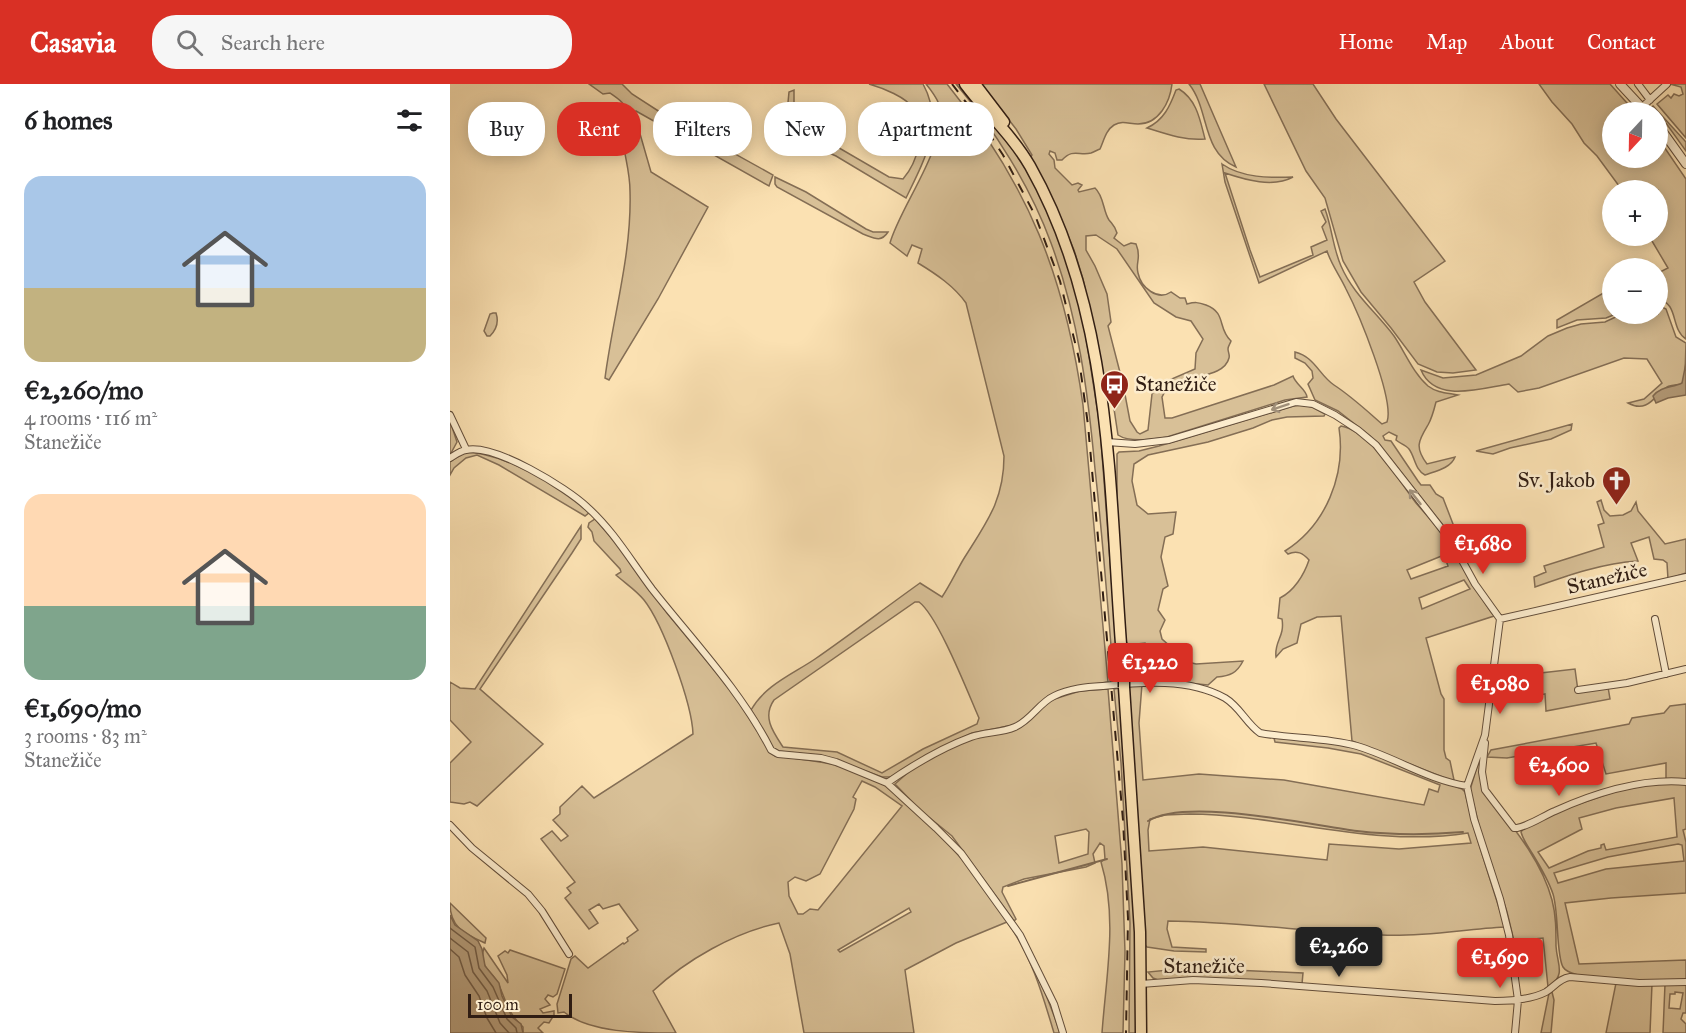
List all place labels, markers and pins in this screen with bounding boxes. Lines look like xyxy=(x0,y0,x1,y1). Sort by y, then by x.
bus stop icon: Stanežiče xyxy=(1098,368,1130,410)
place label: Stanežiče xyxy=(1135,371,1217,397)
church icon: Sv. Jakob xyxy=(1600,464,1632,506)
place label: Sv. Jakob xyxy=(1517,467,1595,493)
pin: €1,680 xyxy=(1434,524,1532,575)
pin: €1,220 xyxy=(1101,643,1199,694)
pin: €1,080 xyxy=(1451,664,1549,715)
pin: €2,600 xyxy=(1510,746,1608,797)
pin: €2,260 xyxy=(1290,927,1388,978)
pin: €1,690 xyxy=(1451,938,1549,989)

